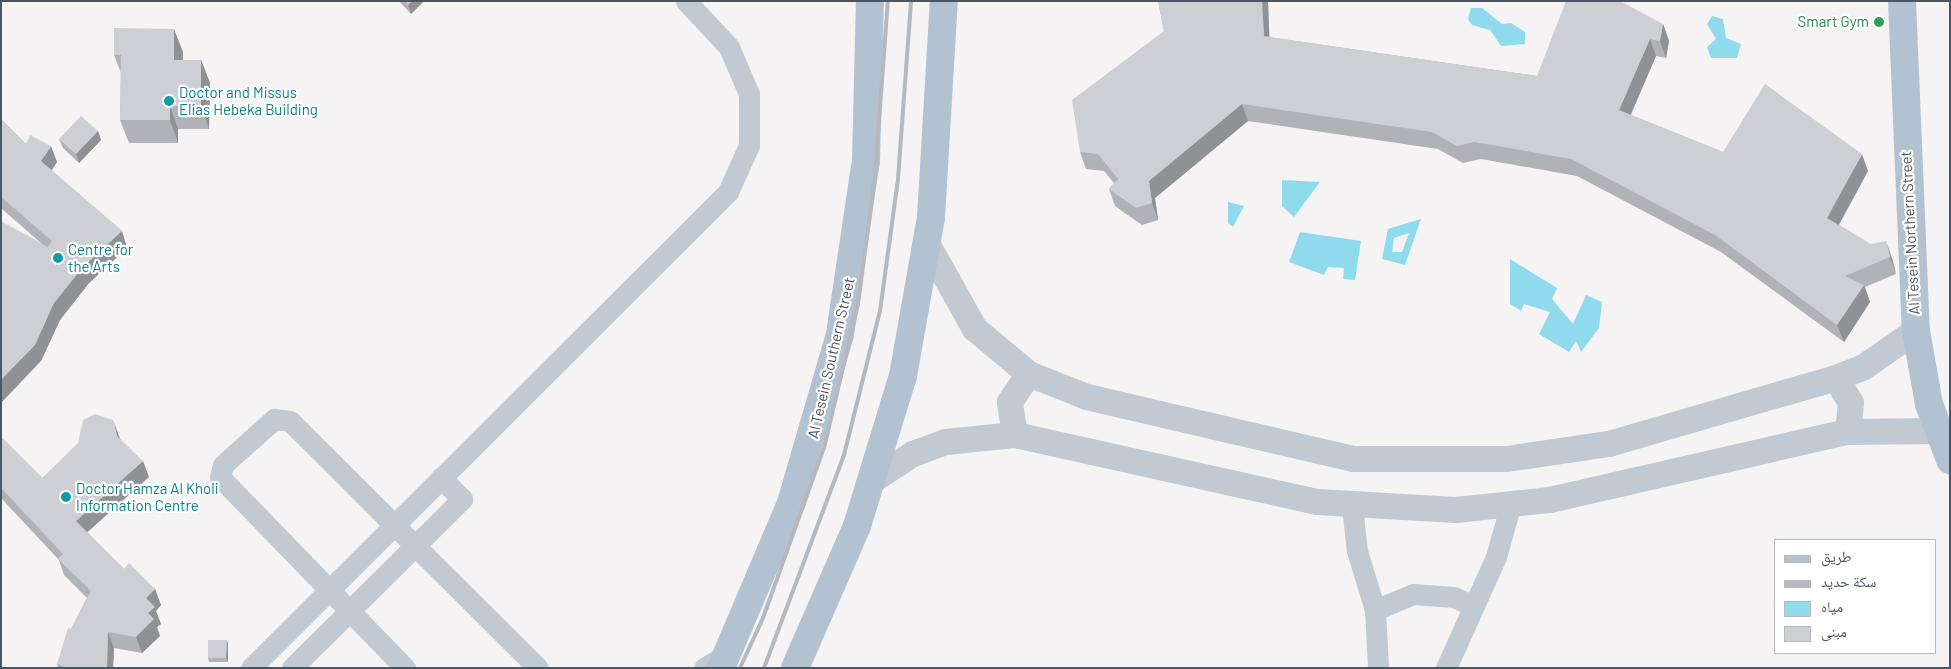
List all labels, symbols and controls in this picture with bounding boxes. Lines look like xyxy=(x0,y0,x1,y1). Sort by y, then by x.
place label: Smart Gym xyxy=(1798,13,1869,31)
marker: Smart Gym xyxy=(1873,16,1885,28)
place label: Doctor and Missus Elias Hebeka Building xyxy=(179,83,318,118)
marker: Doctor and Missus Elias Hebeka Building xyxy=(163,95,175,107)
street label: Al Tesein Northern Street xyxy=(1897,151,1923,315)
place label: Centre for the Arts xyxy=(68,240,133,275)
marker: Centre for the Arts xyxy=(52,252,64,264)
street label: Al Tesein Southern Street xyxy=(804,276,858,440)
place label: Doctor Hamza Al Kholi Information Centre xyxy=(76,479,218,514)
marker: Doctor Hamza Al Kholi Information Centre xyxy=(60,491,72,503)
legend xyxy=(1774,539,1936,654)
text: طريق xyxy=(1821,547,1852,565)
text: سكة حديد xyxy=(1821,572,1876,590)
text: مياه xyxy=(1821,597,1843,615)
text: مبنى xyxy=(1821,622,1847,640)

